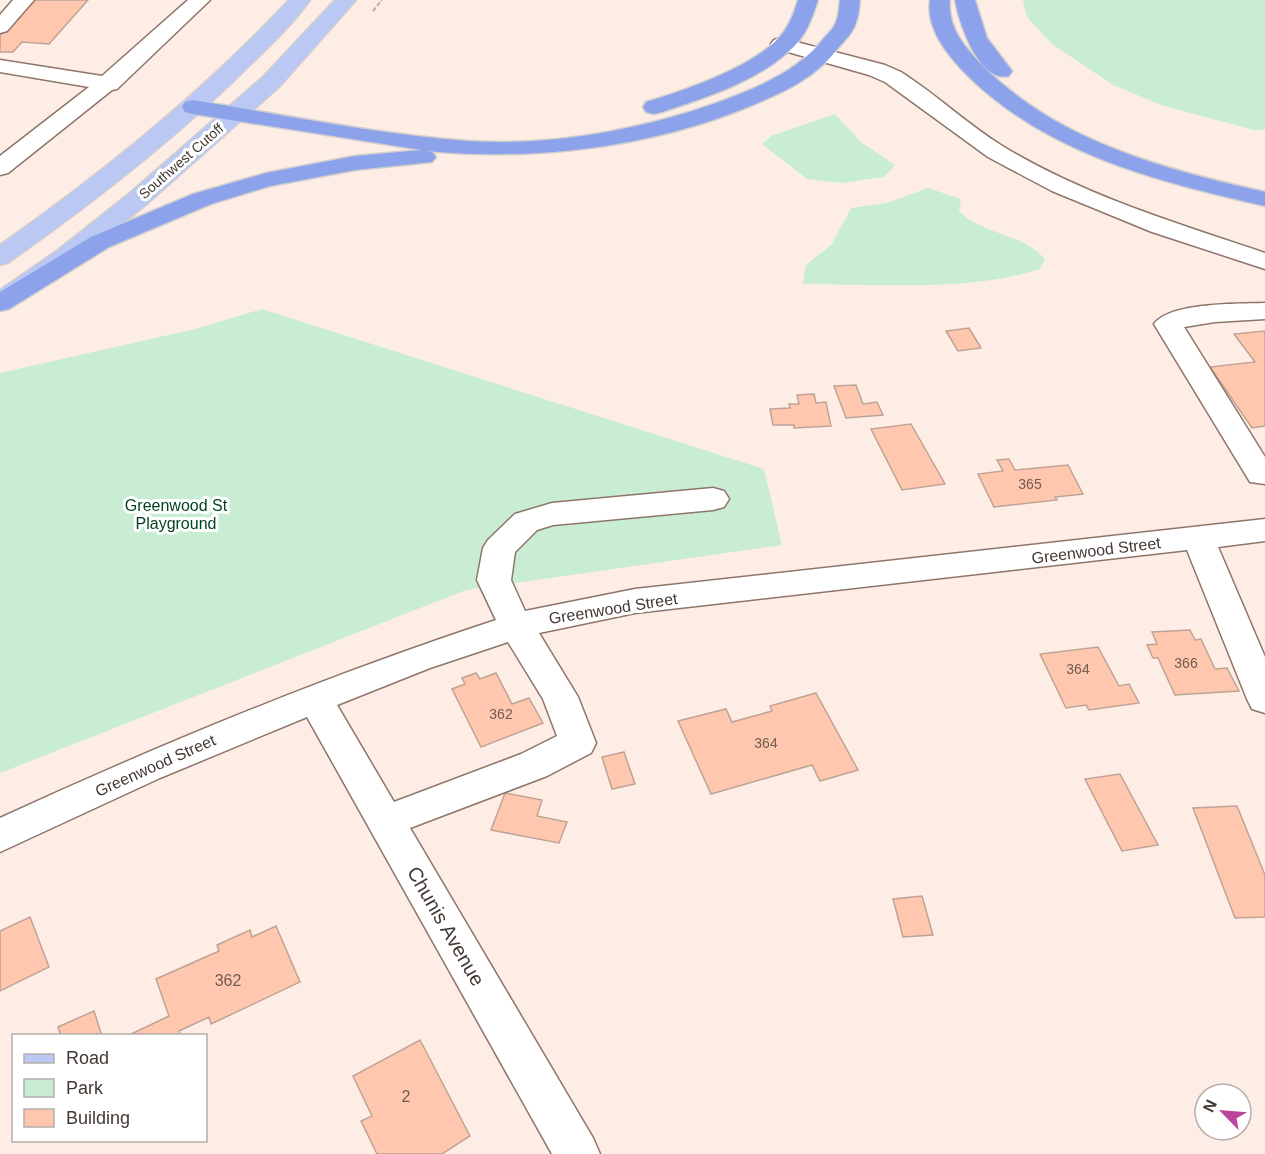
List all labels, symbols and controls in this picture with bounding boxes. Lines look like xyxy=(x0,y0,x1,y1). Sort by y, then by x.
street label: Southwest Cutoff xyxy=(136,120,226,202)
house number: 365 xyxy=(1018,476,1042,492)
park label: Greenwood St Playground xyxy=(125,497,228,532)
street label: Greenwood Street xyxy=(1031,534,1162,567)
street label: Greenwood Street xyxy=(548,590,679,627)
house number: 366 xyxy=(1174,655,1198,671)
house number: 364 xyxy=(1066,661,1090,677)
house number: 362 xyxy=(489,706,513,722)
street label: Greenwood Street xyxy=(92,731,218,800)
house number: 364 xyxy=(754,735,778,751)
street label: Chunis Avenue xyxy=(403,862,489,990)
house number: 362 xyxy=(215,972,241,989)
legend xyxy=(12,1034,207,1142)
text: Road xyxy=(66,1048,109,1068)
text: Park xyxy=(66,1078,104,1098)
north arrow xyxy=(1193,1082,1253,1142)
house number: 2 xyxy=(402,1088,411,1105)
text: N xyxy=(1200,1097,1220,1115)
text: Building xyxy=(66,1108,130,1128)

